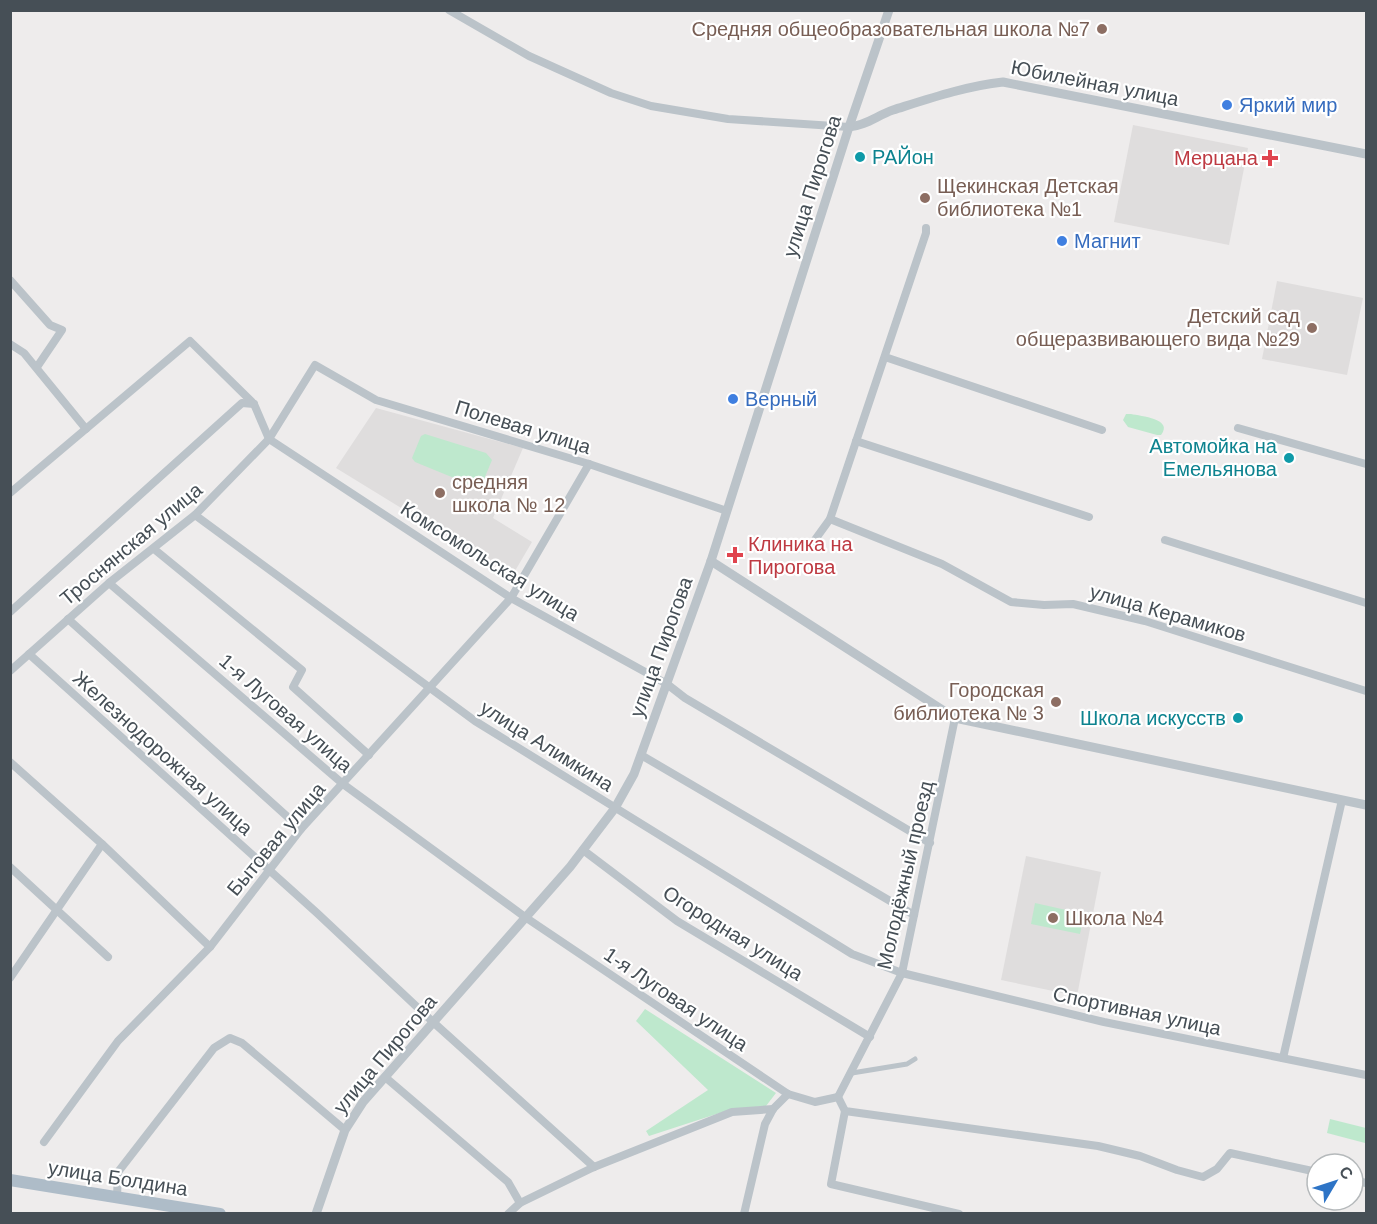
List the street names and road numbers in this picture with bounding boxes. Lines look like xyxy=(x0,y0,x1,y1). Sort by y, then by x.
street label: Юбилейная улица xyxy=(1009,56,1182,110)
street label: улица Пирогова xyxy=(779,111,846,260)
street label: Полевая улица xyxy=(452,396,594,458)
street label: Троснянская улица xyxy=(56,478,207,610)
street label: Комсомольская улица xyxy=(397,497,584,625)
street label: улица Пирогова xyxy=(625,573,697,720)
street label: улица Керамиков xyxy=(1087,580,1249,646)
street label: 1-я Луговая улица xyxy=(215,649,357,777)
street label: Железнодорожная улица xyxy=(69,667,258,840)
street label: улица Алимкина xyxy=(476,696,618,796)
street label: Бытовая улица xyxy=(222,777,330,900)
street label: Молодёжный проезд xyxy=(873,778,937,971)
street label: Огородная улица xyxy=(659,881,808,985)
street label: 1-я Луговая улица xyxy=(600,943,753,1056)
street label: Спортивная улица xyxy=(1051,982,1224,1040)
street label: улица Пирогова xyxy=(329,990,441,1118)
street label: улица Болдина xyxy=(47,1156,190,1200)

